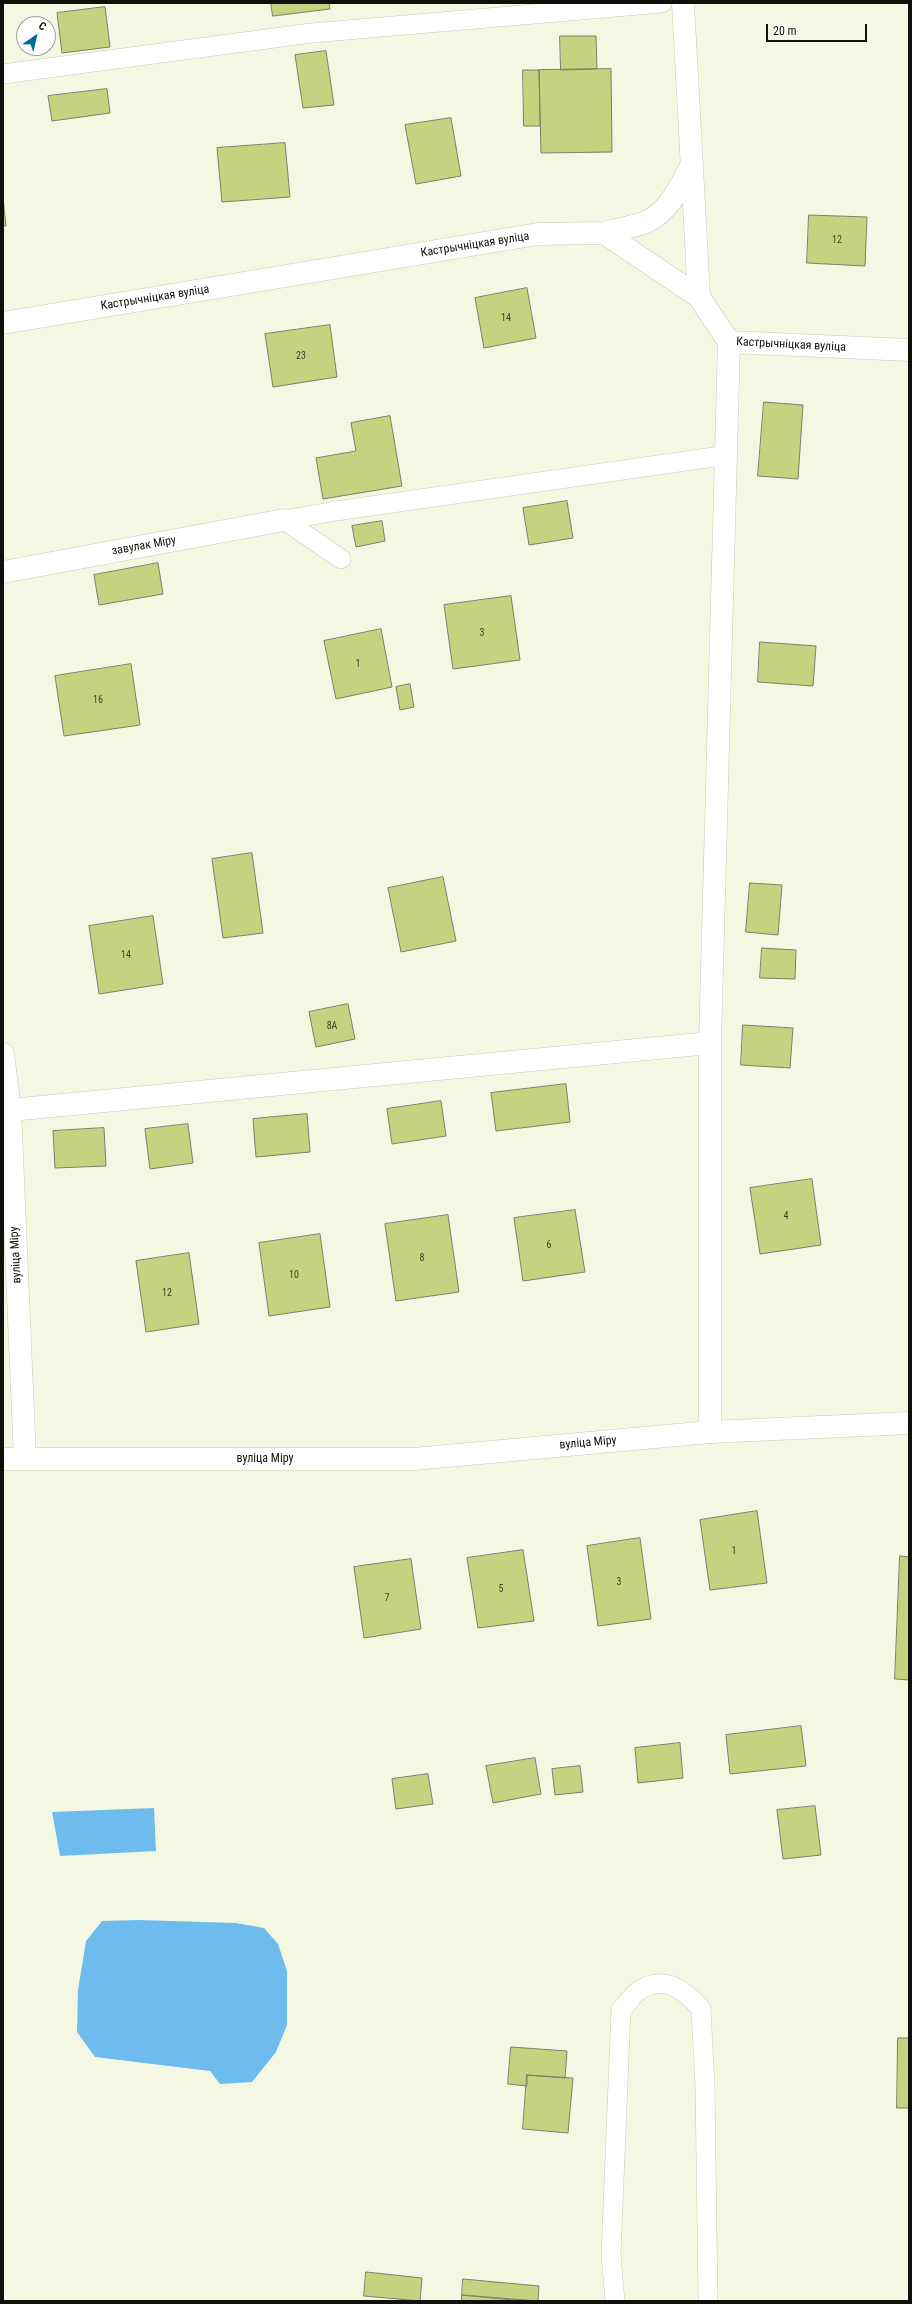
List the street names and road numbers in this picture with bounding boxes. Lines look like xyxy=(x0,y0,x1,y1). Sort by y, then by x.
street label: Кастрычніцкая вуліца xyxy=(420,229,530,261)
street label: Кастрычніцкая вуліца xyxy=(100,282,210,314)
street label: Кастрычніцкая вуліца xyxy=(736,335,846,355)
street label: завулак Міру xyxy=(111,533,177,559)
street label: вуліца Міру xyxy=(7,1226,25,1284)
street label: вуліца Міру xyxy=(559,1433,617,1453)
street label: вуліца Міру xyxy=(236,1452,294,1466)

